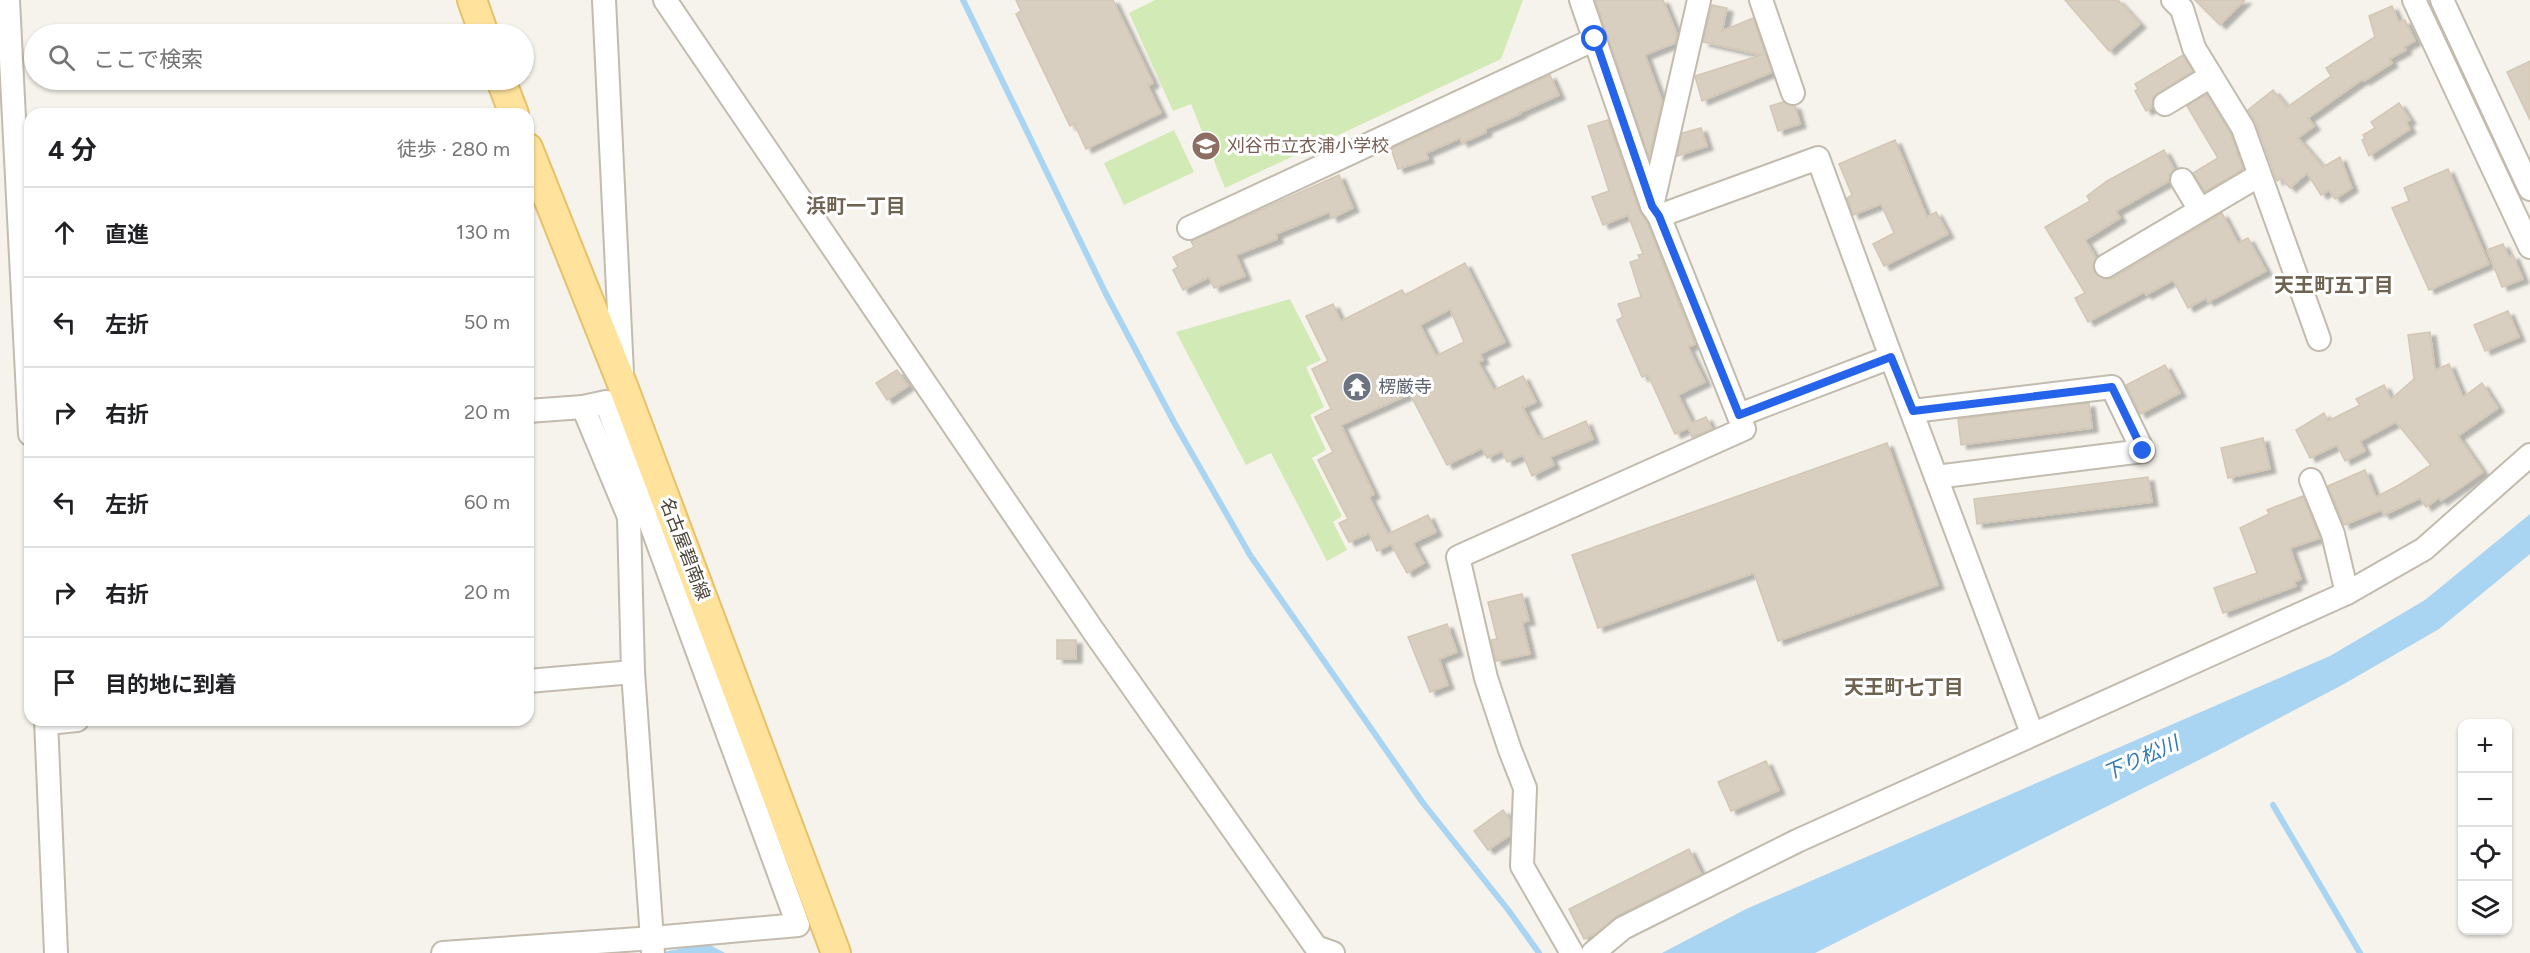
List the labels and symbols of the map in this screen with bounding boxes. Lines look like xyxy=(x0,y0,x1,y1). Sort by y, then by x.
route start xyxy=(1581,25,1607,51)
school or university icon: 刈谷市立衣浦小学校 xyxy=(1190,130,1222,162)
place label: 刈谷市立衣浦小学校 xyxy=(1227,135,1389,157)
district label: 浜町一丁目 xyxy=(806,194,906,218)
district label: 天王町五丁目 xyxy=(2274,273,2394,297)
temple icon: 楞厳寺 xyxy=(1341,371,1373,403)
place label: 楞厳寺 xyxy=(1378,376,1432,398)
route end xyxy=(2129,437,2155,463)
street label: 名古屋碧南線 xyxy=(655,495,715,603)
district label: 天王町七丁目 xyxy=(1844,675,1964,699)
water label: 下り松川 xyxy=(2100,730,2184,785)

